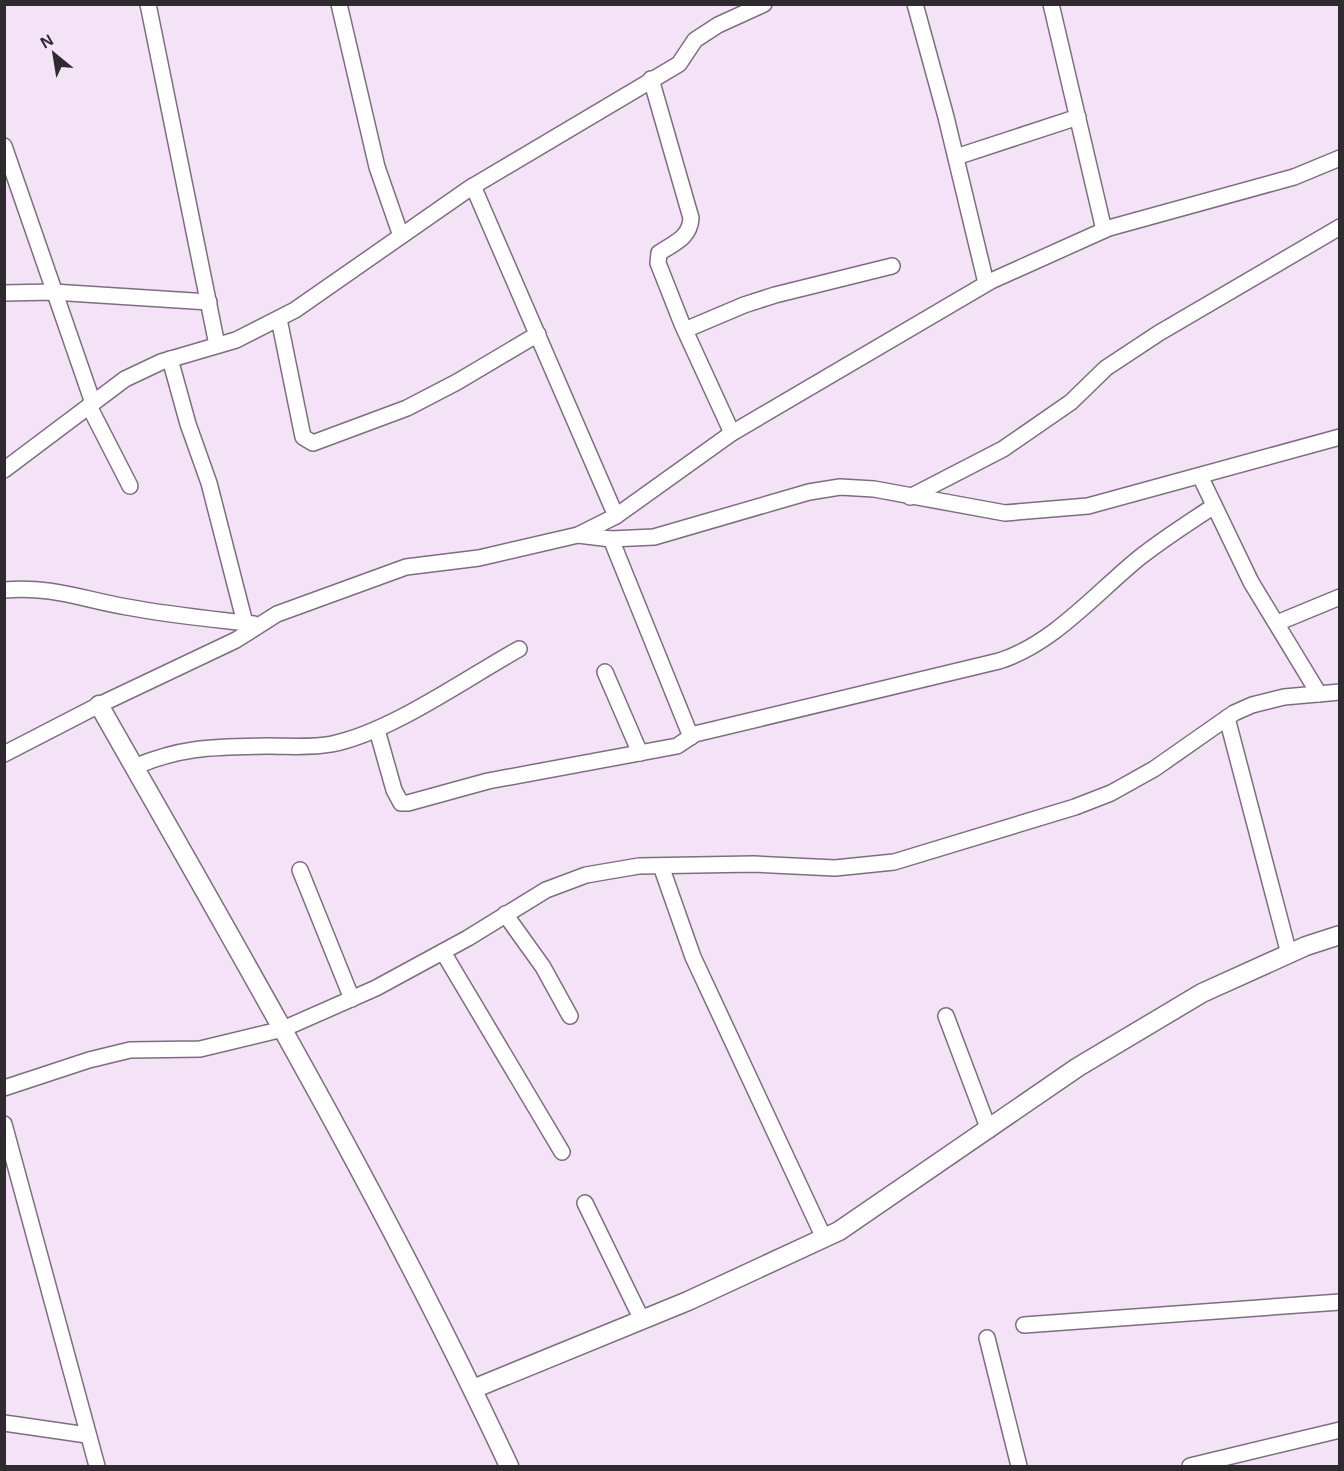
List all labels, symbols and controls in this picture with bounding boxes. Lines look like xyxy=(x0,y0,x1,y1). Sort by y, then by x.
north arrow xyxy=(24,24,84,84)
text: N xyxy=(37,31,56,52)

